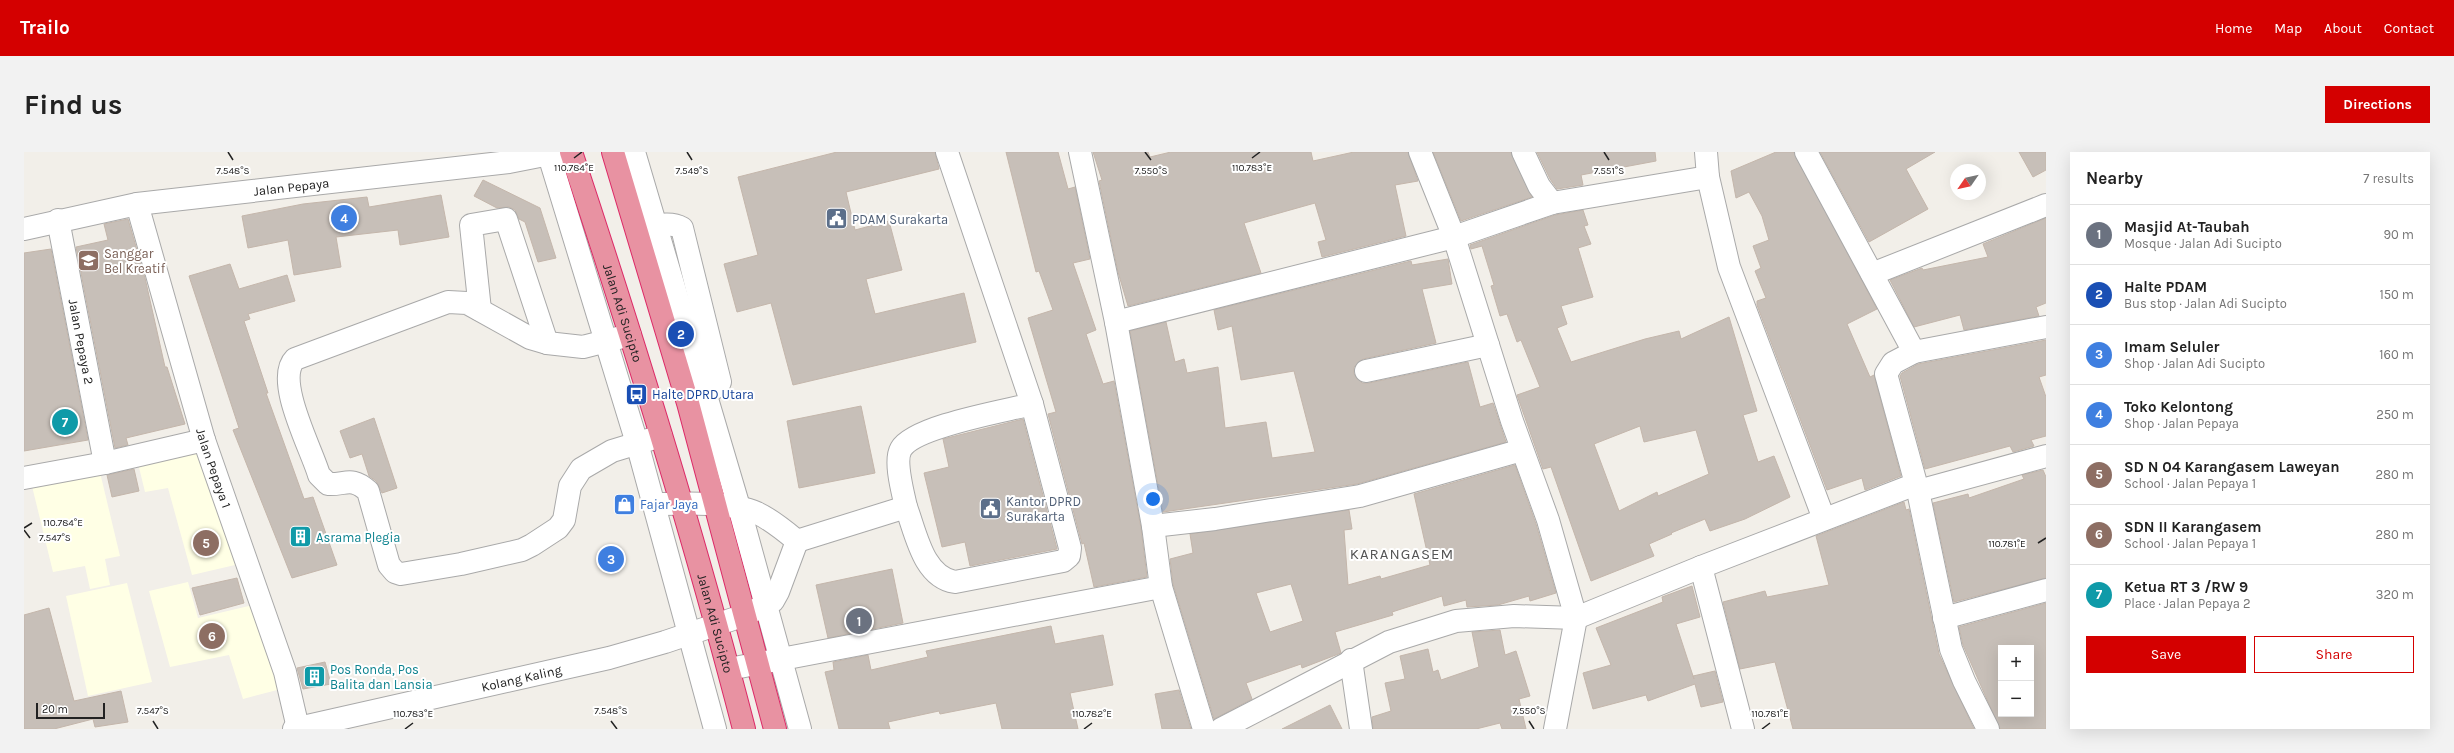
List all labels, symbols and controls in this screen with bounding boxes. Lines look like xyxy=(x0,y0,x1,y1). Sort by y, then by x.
text: Trailo xyxy=(20,17,70,39)
text: Home xyxy=(2215,20,2252,37)
text: Map xyxy=(2274,20,2302,37)
text: About xyxy=(2324,20,2362,37)
text: Contact xyxy=(2384,20,2434,37)
button: Directions xyxy=(2325,86,2430,123)
text: Find us xyxy=(24,88,123,121)
text: 110.784°E xyxy=(554,162,594,174)
text: 110.783°E xyxy=(1232,162,1272,174)
north arrow xyxy=(1950,164,1986,200)
text: 7.548°S xyxy=(216,165,250,177)
text: 7.549°S xyxy=(676,165,708,177)
text: 7.550°S xyxy=(1134,165,1168,177)
text: 7.551°S xyxy=(1594,165,1624,177)
text: Nearby xyxy=(2086,168,2143,188)
text: 7 results xyxy=(2363,171,2414,186)
street label: Jalan Pepaya xyxy=(253,175,330,198)
pin: 4 xyxy=(331,203,357,233)
public building icon: PDAM Surakarta xyxy=(824,206,850,232)
place label: PDAM Surakarta xyxy=(852,212,948,227)
text: Masjid At-Taubah xyxy=(2124,218,2250,236)
text: 1 xyxy=(2097,227,2101,242)
text: 90 m xyxy=(2383,227,2414,242)
text: Mosque · Jalan Adi Sucipto xyxy=(2124,236,2282,251)
place label: Sanggar Bel Kreatif xyxy=(104,246,166,276)
school or university icon: Sanggar Bel Kreatif xyxy=(76,247,102,273)
street label: Jalan Adi Sucipto xyxy=(600,262,646,364)
text: Halte PDAM xyxy=(2124,278,2207,296)
text: 2 xyxy=(2095,287,2103,302)
text: 150 m xyxy=(2379,287,2414,302)
text: Bus stop · Jalan Adi Sucipto xyxy=(2124,296,2287,311)
street label: Jalan Pepaya 2 xyxy=(66,298,97,386)
pin: 2 xyxy=(668,319,694,349)
text: Imam Seluler xyxy=(2124,338,2220,356)
text: 3 xyxy=(2095,347,2103,362)
text: 160 m xyxy=(2379,347,2414,362)
text: Shop · Jalan Adi Sucipto xyxy=(2124,356,2265,371)
bus stop icon: Halte DPRD Utara xyxy=(623,381,649,407)
place label: Halte DPRD Utara xyxy=(652,387,754,402)
text: Toko Kelontong xyxy=(2124,398,2233,416)
pin: 7 xyxy=(52,407,78,437)
text: 4 xyxy=(2095,407,2103,422)
text: 250 m xyxy=(2376,407,2414,422)
text: Shop · Jalan Pepaya xyxy=(2124,416,2239,431)
street label: Jalan Pepaya 1 xyxy=(193,426,235,510)
text: SD N 04 Karangasem Laweyan xyxy=(2124,458,2340,476)
text: 5 xyxy=(2095,467,2103,482)
text: 280 m xyxy=(2376,467,2414,482)
text: School · Jalan Pepaya 1 xyxy=(2124,476,2256,491)
your location xyxy=(1143,489,1163,509)
shop icon: Fajar Jaya xyxy=(611,491,637,517)
place label: Kantor DPRD Surakarta xyxy=(1006,494,1081,524)
public building icon: Kantor DPRD Surakarta xyxy=(977,495,1003,521)
place label: Fajar Jaya xyxy=(640,497,698,512)
text: 110.784°E xyxy=(43,517,83,529)
text: SDN II Karangasem xyxy=(2124,518,2262,536)
building icon: Asrama Plegia xyxy=(288,524,314,550)
text: 6 xyxy=(2095,527,2103,542)
text: 280 m xyxy=(2376,527,2414,542)
pin: 5 xyxy=(193,528,219,558)
place label: Asrama Plegia xyxy=(316,530,400,545)
text: 7.547°S xyxy=(39,532,71,544)
text: School · Jalan Pepaya 1 xyxy=(2124,536,2256,551)
text: 110.781°E xyxy=(1988,538,2026,550)
pin: 3 xyxy=(598,544,624,574)
district label: KARANGASEM xyxy=(1350,545,1454,563)
street label: Jalan Adi Sucipto xyxy=(695,572,736,675)
text: Ketua RT 3 /RW 9 xyxy=(2124,578,2248,596)
text: 7 xyxy=(2096,587,2102,602)
text: 320 m xyxy=(2376,587,2414,602)
text: Place · Jalan Pepaya 2 xyxy=(2124,596,2250,611)
pin: 1 xyxy=(846,606,872,636)
pin: 6 xyxy=(199,621,225,651)
button: Save xyxy=(2086,636,2246,673)
button: Share xyxy=(2254,636,2414,673)
map controls xyxy=(1998,645,2034,717)
button: + xyxy=(1998,645,2034,681)
street label: Kolang Kaling xyxy=(480,661,564,694)
place label: Pos Ronda, Pos Balita dan Lansia xyxy=(330,662,433,692)
building icon: Pos Ronda, Pos Balita dan Lansia xyxy=(301,663,327,689)
button: − xyxy=(1998,681,2034,717)
scale bar xyxy=(36,701,105,720)
text: 20 m xyxy=(42,703,68,716)
text: 7.547°S xyxy=(137,705,169,717)
text: 7.548°S xyxy=(594,705,628,717)
text: 7.550°S xyxy=(1512,705,1546,717)
text: 110.783°E xyxy=(393,708,433,720)
text: 110.782°E xyxy=(1072,708,1112,720)
text: 110.781°E xyxy=(1751,708,1789,720)

